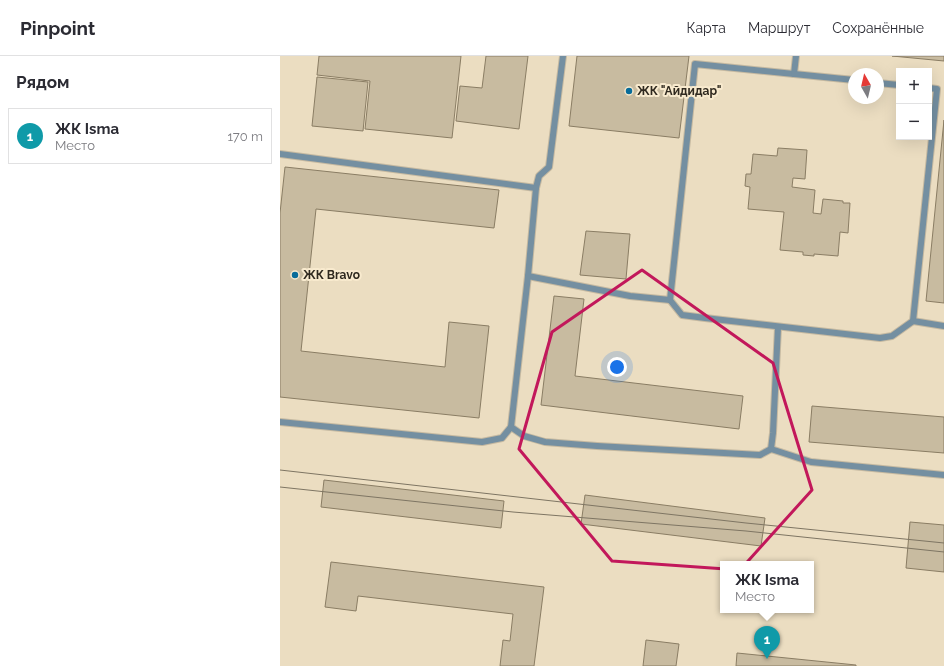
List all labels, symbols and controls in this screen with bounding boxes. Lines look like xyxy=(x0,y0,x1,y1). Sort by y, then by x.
text: Pinpoint xyxy=(20,17,95,39)
text: Карта xyxy=(687,20,726,36)
text: Маршрут xyxy=(748,20,810,36)
text: Сохранённые xyxy=(832,20,924,36)
north arrow xyxy=(848,68,884,104)
map controls xyxy=(896,68,932,140)
button: + xyxy=(896,68,932,104)
text: Рядом xyxy=(16,72,69,92)
place label: ЖК "Айдидар" xyxy=(637,84,722,98)
marker: ЖК "Айдидар" xyxy=(624,86,634,96)
button: − xyxy=(896,104,932,140)
text: ЖК Isma xyxy=(55,120,119,138)
text: 1 xyxy=(27,129,33,144)
text: 170 m xyxy=(227,129,263,144)
text: Место xyxy=(55,138,95,153)
place label: ЖК Bravo xyxy=(303,268,360,282)
marker: ЖК Bravo xyxy=(290,270,300,280)
your location xyxy=(607,357,627,377)
popup xyxy=(720,561,814,613)
text: ЖК Isma xyxy=(735,571,799,589)
text: Место xyxy=(735,589,775,604)
pin: 1 xyxy=(754,626,780,659)

